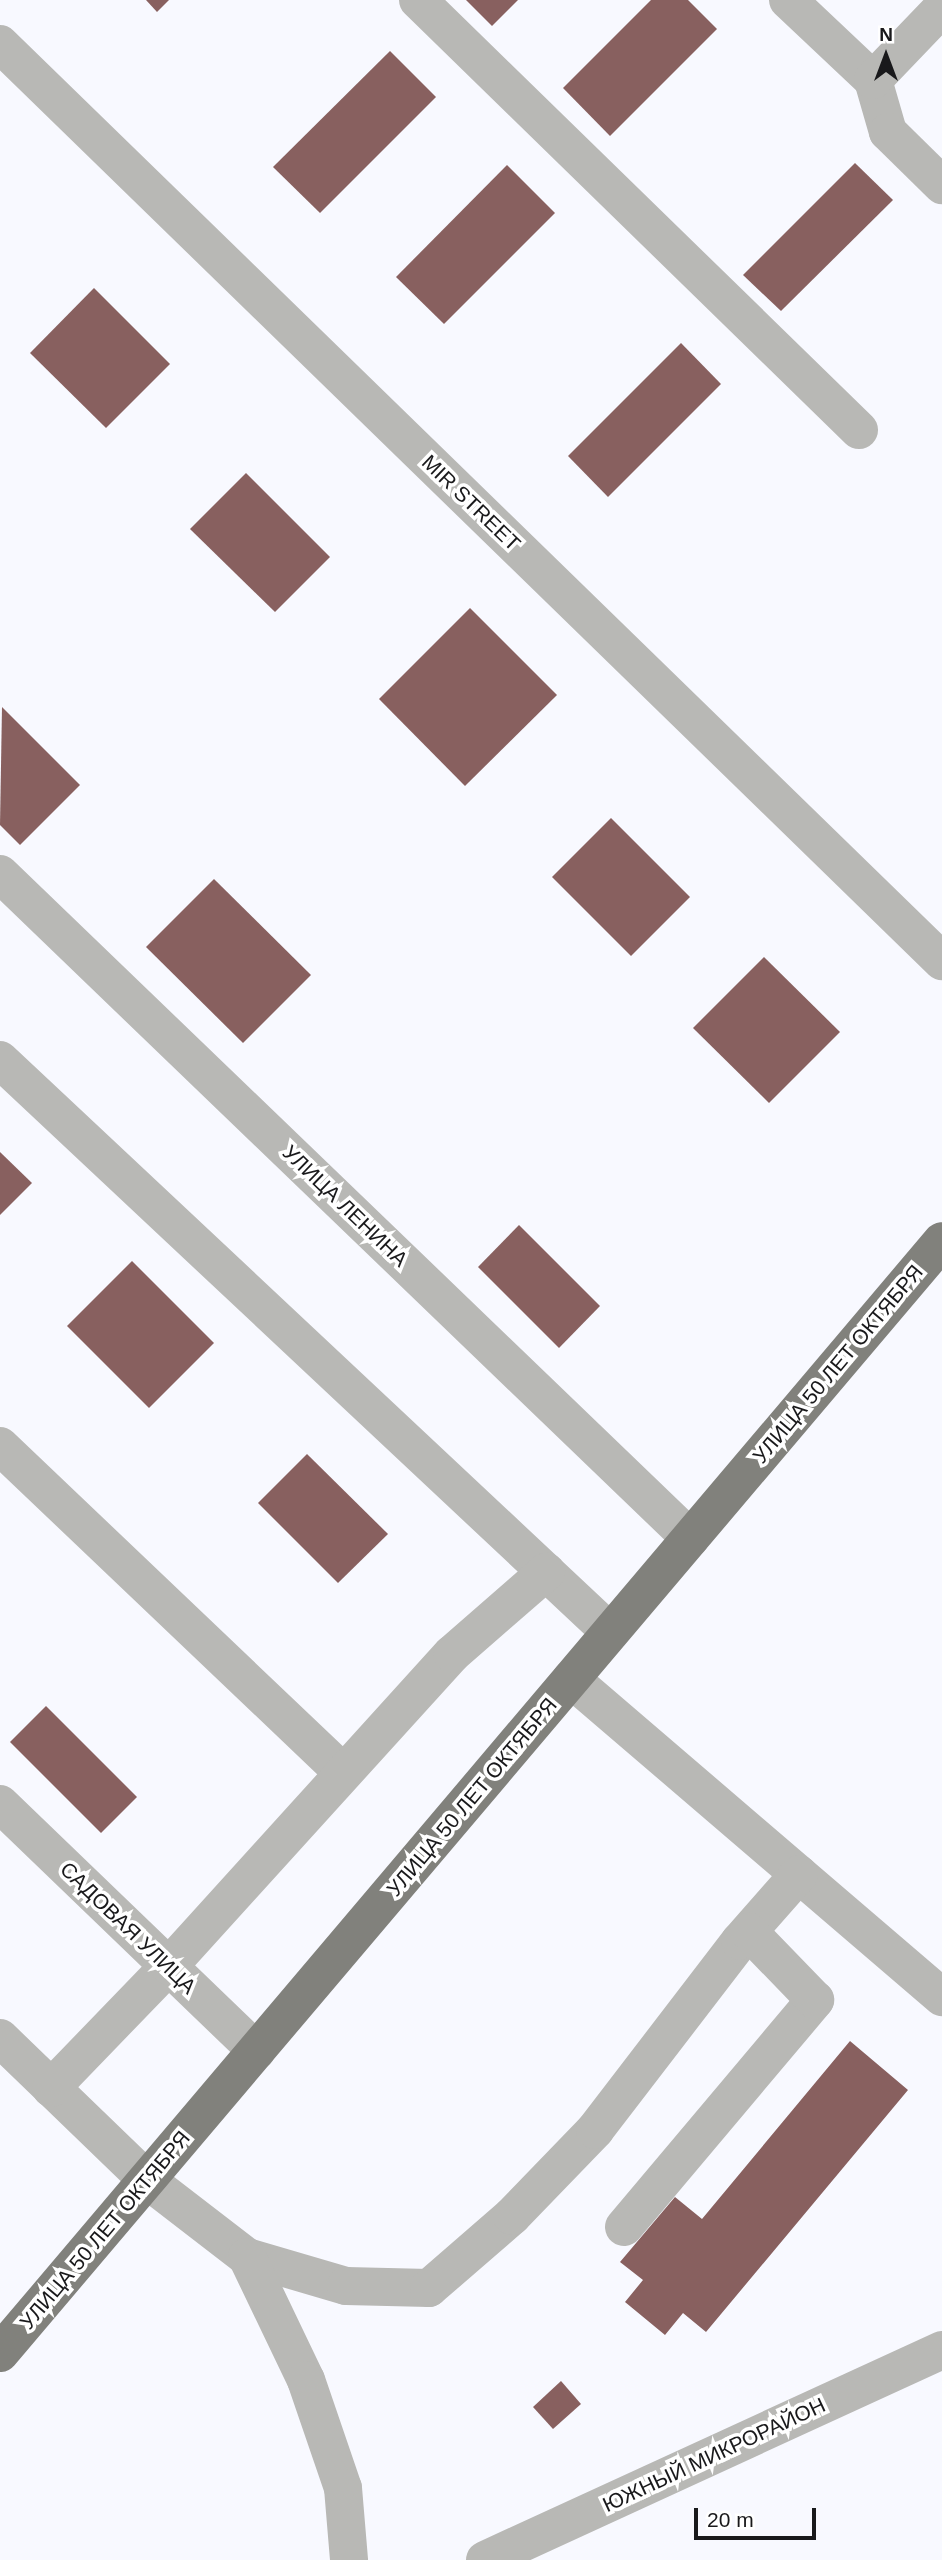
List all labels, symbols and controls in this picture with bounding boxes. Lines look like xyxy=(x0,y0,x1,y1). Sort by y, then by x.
north arrow xyxy=(851,21,921,91)
text: N xyxy=(879,24,893,45)
street label: MIR STREET xyxy=(417,450,525,556)
street label: УЛИЦА ЛЕНИНА xyxy=(277,1140,413,1272)
street label: УЛИЦА 50 ЛЕТ ОКТЯБРЯ xyxy=(748,1260,928,1468)
street label: УЛИЦА 50 ЛЕТ ОКТЯБРЯ xyxy=(382,1693,562,1901)
street label: САДОВАЯ УЛИЦА xyxy=(55,1857,201,1999)
street label: УЛИЦА 50 ЛЕТ ОКТЯБРЯ xyxy=(15,2126,195,2334)
street label: ЮЖНЫЙ МИКРОРАЙОН xyxy=(599,2392,829,2518)
scale bar xyxy=(697,2494,820,2538)
text: 20 m xyxy=(707,2508,754,2531)

